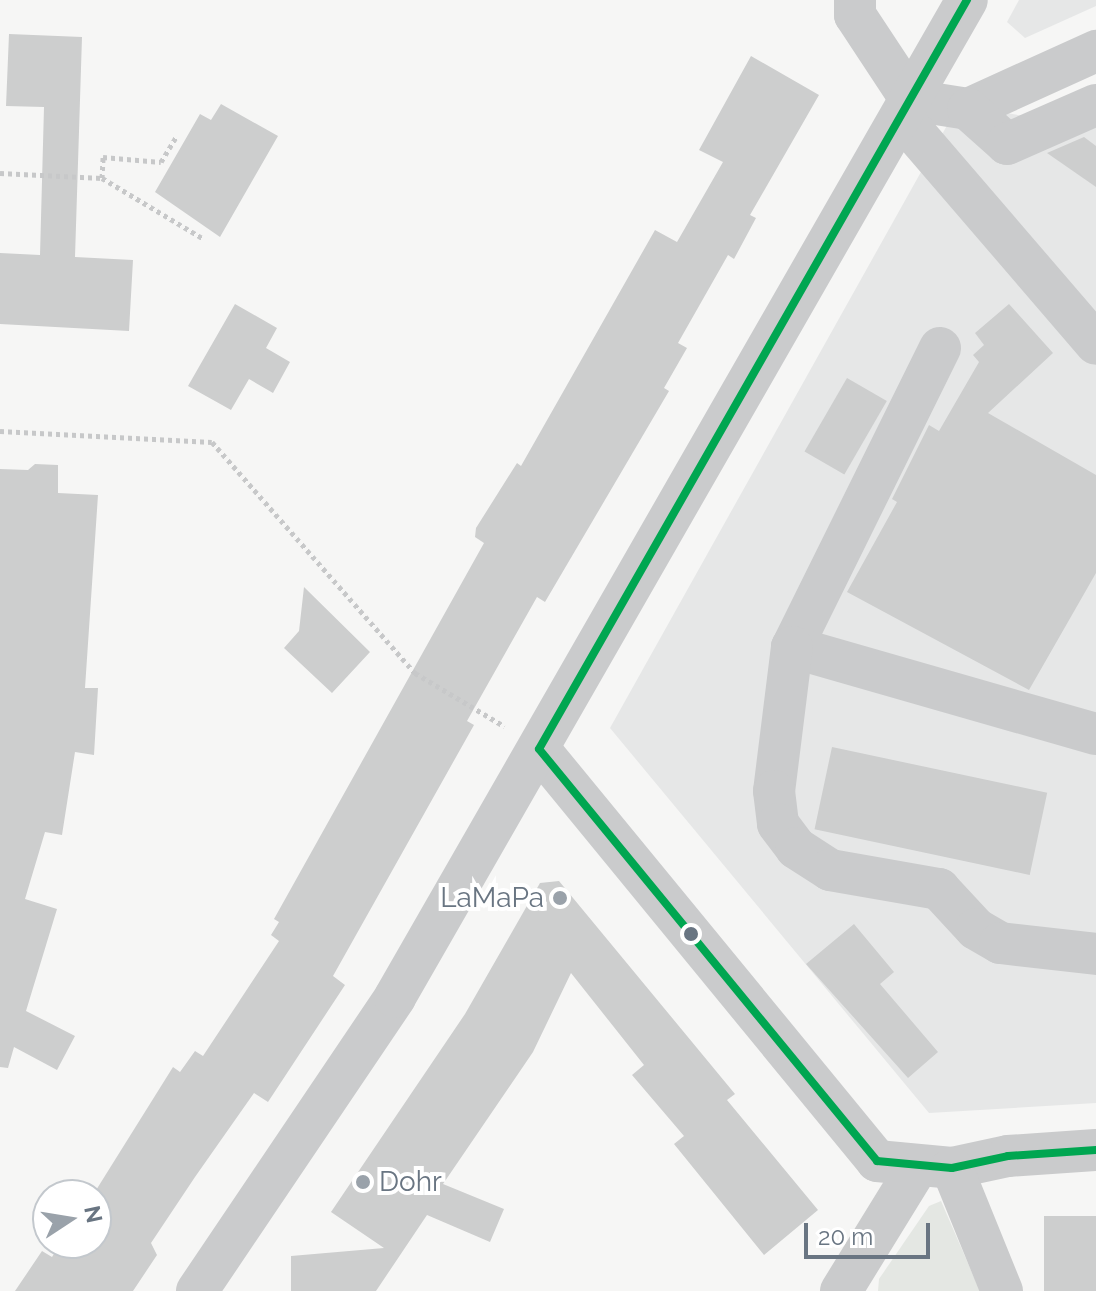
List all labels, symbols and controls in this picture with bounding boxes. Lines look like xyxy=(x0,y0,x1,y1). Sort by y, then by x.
place label: LaMaPa xyxy=(440,881,544,915)
marker: LaMaPa xyxy=(551,889,569,907)
unlabelled marker xyxy=(683,926,699,942)
place label: Dohr xyxy=(379,1165,442,1199)
marker: Dohr xyxy=(354,1173,372,1191)
north arrow xyxy=(32,1179,112,1259)
text: N xyxy=(79,1204,108,1225)
scale bar xyxy=(808,1207,934,1257)
text: 20 m xyxy=(818,1222,873,1251)

